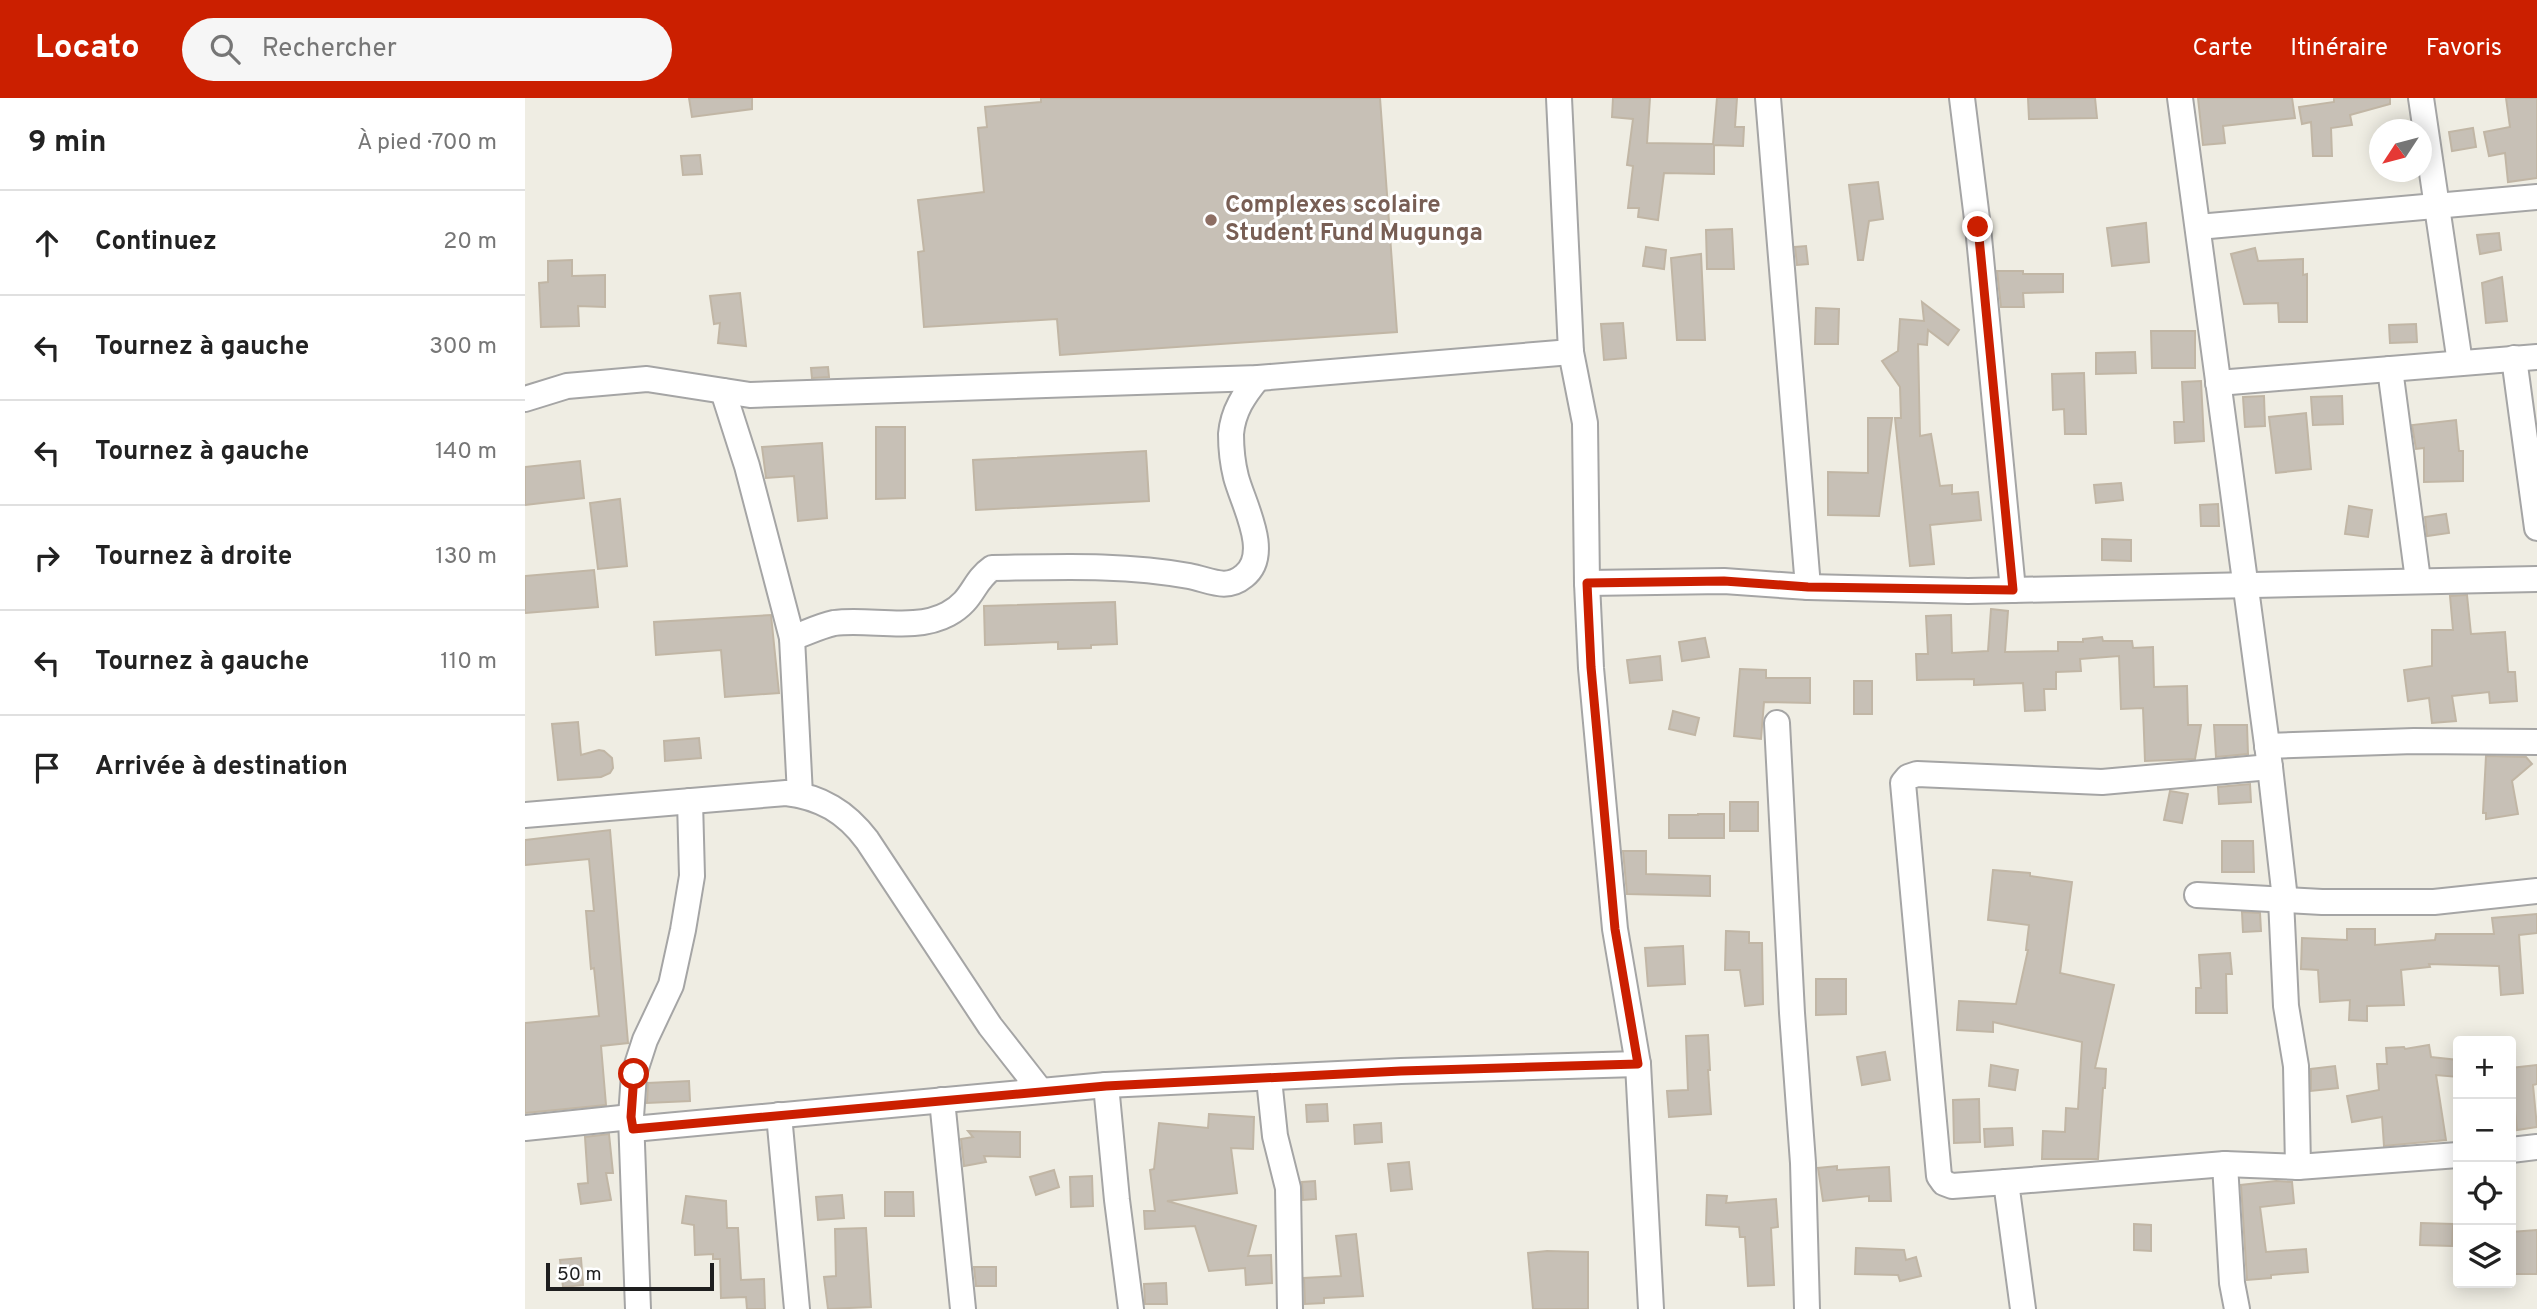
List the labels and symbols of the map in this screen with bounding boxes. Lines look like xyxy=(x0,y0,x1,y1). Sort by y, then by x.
north arrow xyxy=(2369,119,2432,182)
place label: Complexes scolaire Student Fund Mugunga xyxy=(1225,191,1483,249)
route end xyxy=(1962,211,1993,242)
marker: Complexes scolaire Student Fund Mugunga xyxy=(1203,212,1219,228)
route start xyxy=(618,1058,649,1089)
scale bar xyxy=(546,1260,714,1292)

